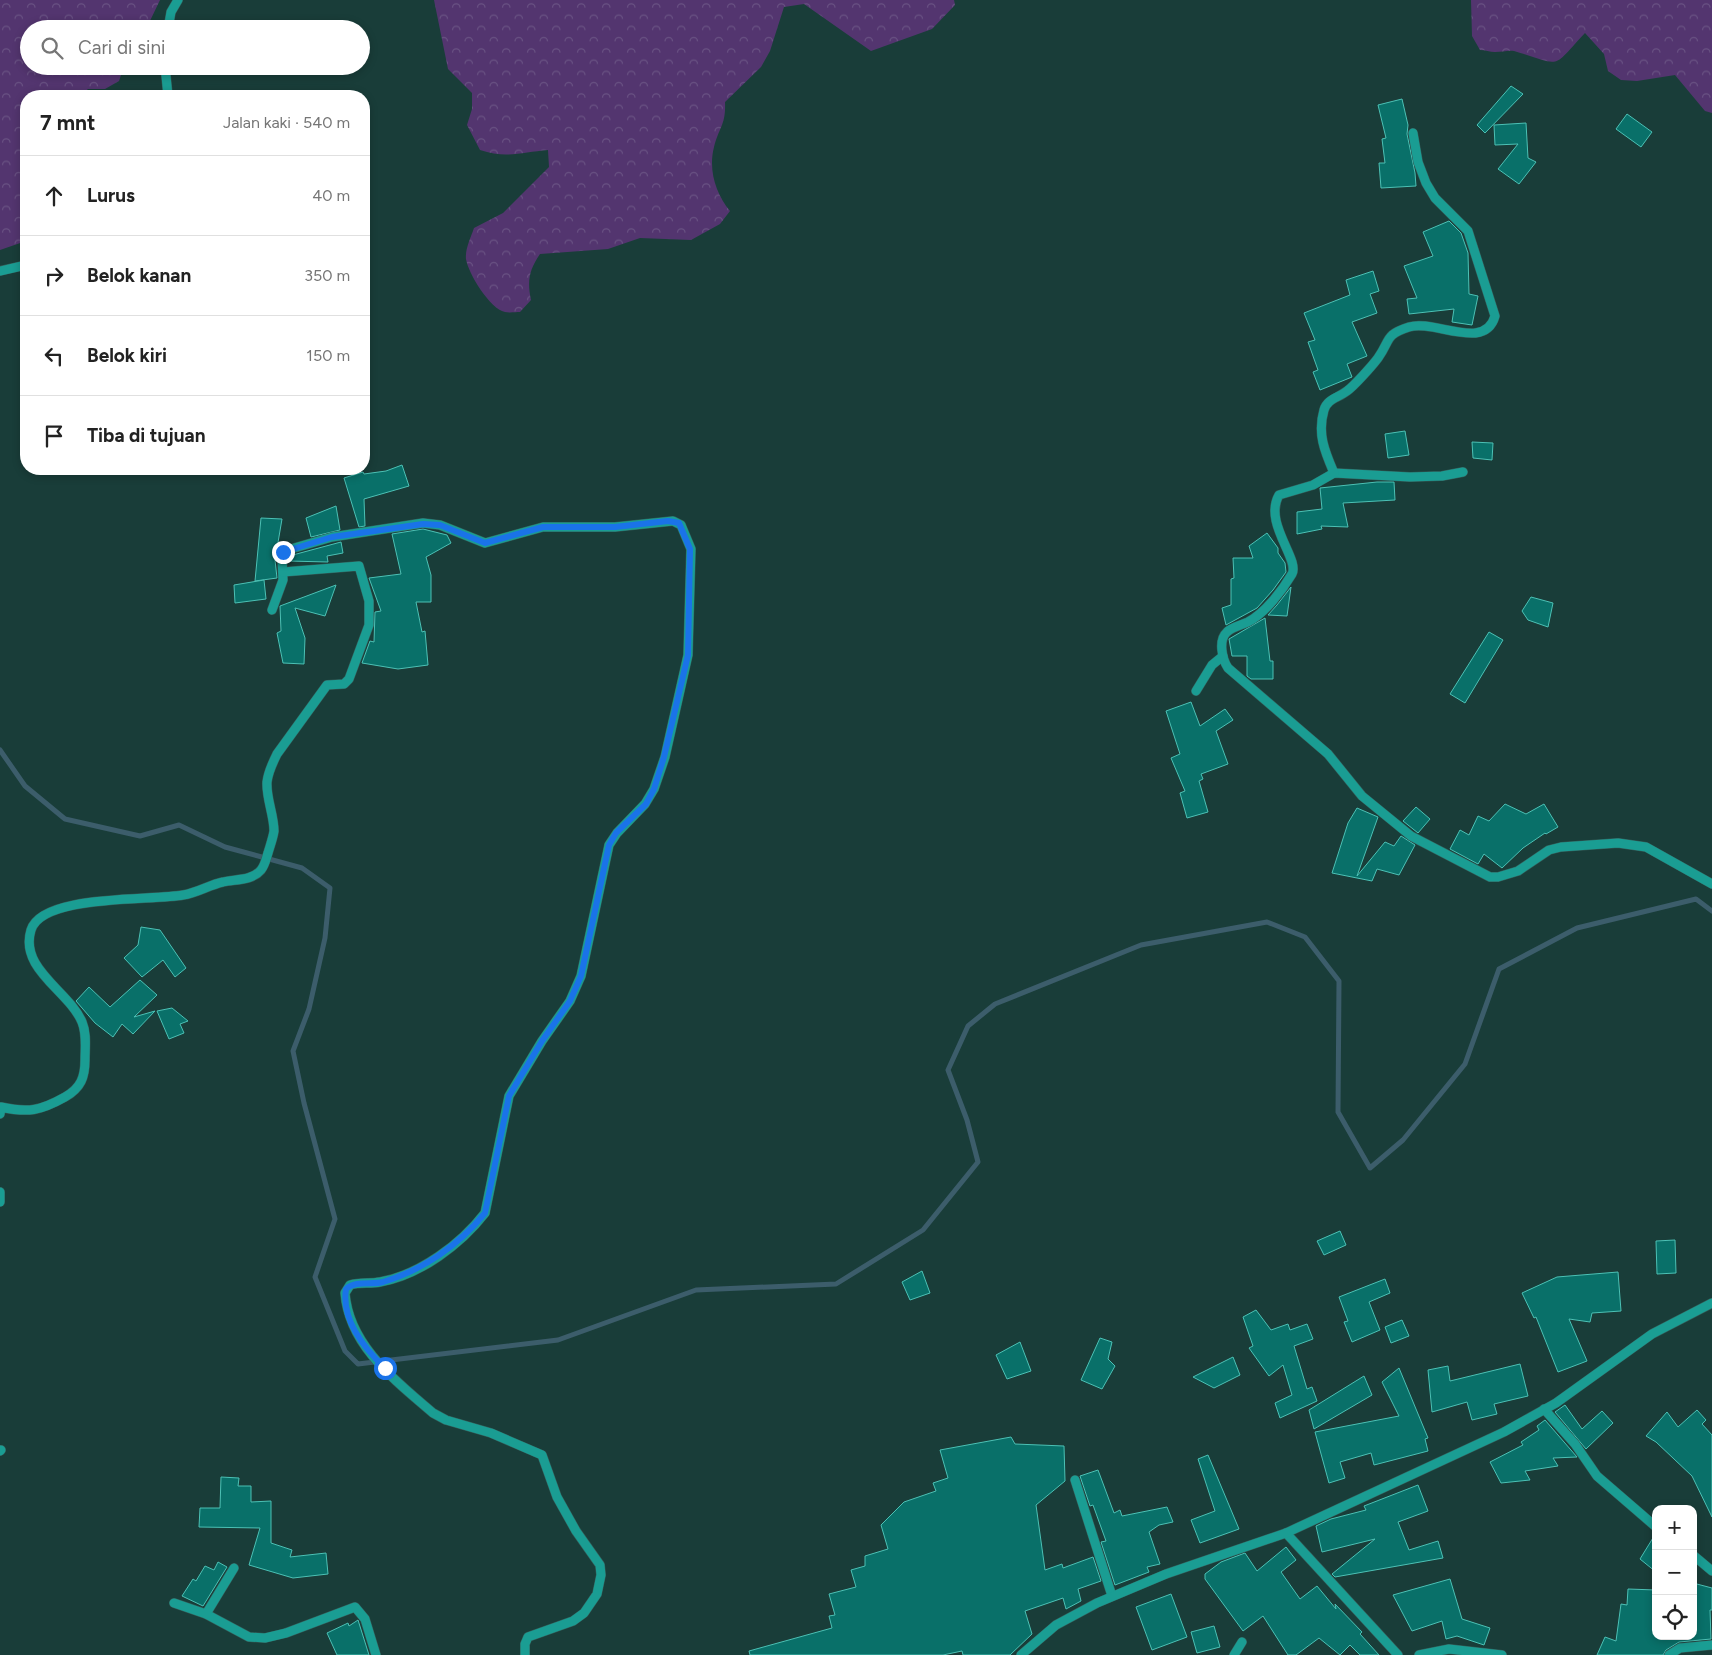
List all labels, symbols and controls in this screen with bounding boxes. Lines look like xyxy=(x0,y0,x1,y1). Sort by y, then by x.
search box xyxy=(20,20,370,75)
icon: search xyxy=(38,34,66,62)
text: Cari di sini xyxy=(78,36,165,59)
text: 7 mnt xyxy=(40,110,95,135)
text: Jalan kaki · 540 m xyxy=(223,113,350,132)
icon: ahead xyxy=(40,182,68,210)
text: Lurus xyxy=(87,184,135,207)
text: 40 m xyxy=(312,186,350,205)
icon: right xyxy=(40,262,68,290)
text: Belok kanan xyxy=(87,264,191,287)
text: 350 m xyxy=(304,266,350,285)
icon: left xyxy=(40,342,68,370)
text: Belok kiri xyxy=(87,344,167,367)
text: 150 m xyxy=(306,346,350,365)
icon: arrive xyxy=(40,422,68,450)
text: Tiba di tujuan xyxy=(87,424,206,447)
route end xyxy=(272,541,295,564)
route start xyxy=(374,1357,397,1380)
map controls xyxy=(1652,1505,1697,1640)
button: + xyxy=(1652,1505,1697,1550)
button: − xyxy=(1652,1550,1697,1595)
button: locate xyxy=(1652,1595,1697,1640)

